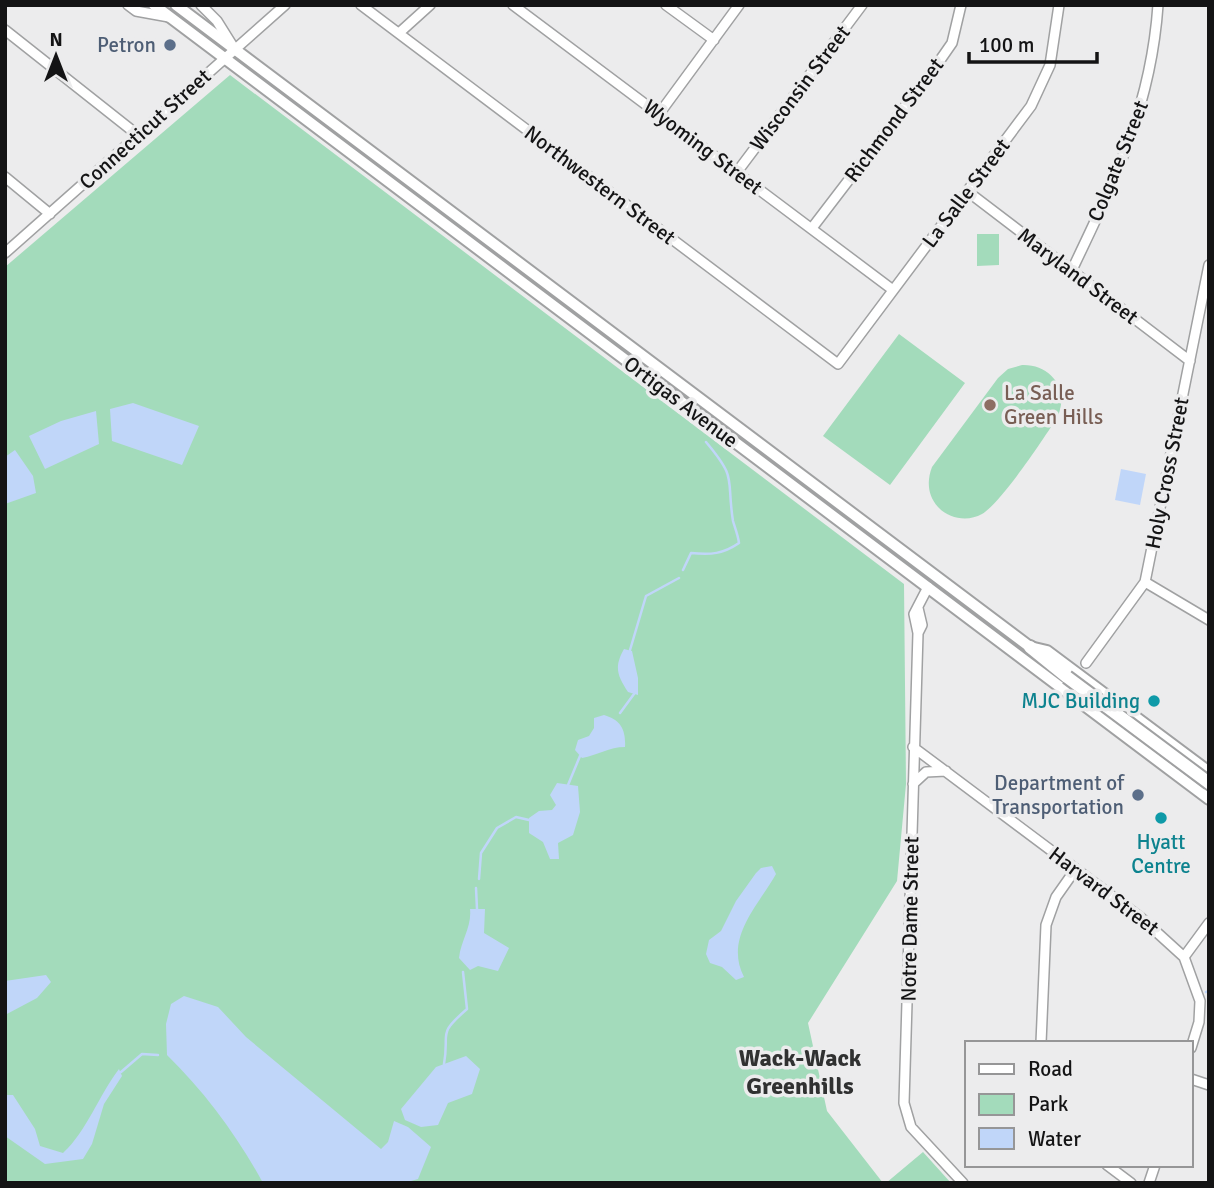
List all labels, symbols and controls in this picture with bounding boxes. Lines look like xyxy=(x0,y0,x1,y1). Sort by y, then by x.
street label: Wisconsin Street xyxy=(744,20,856,156)
north arrow xyxy=(21,21,91,91)
scale bar xyxy=(969,21,1097,65)
text: N xyxy=(49,28,63,52)
place label: Petron xyxy=(97,32,156,58)
text: 100 m xyxy=(979,32,1034,58)
marker: Petron xyxy=(162,37,178,53)
street label: Richmond Street xyxy=(839,53,949,187)
street label: Connecticut Street xyxy=(74,63,216,195)
street label: Wyoming Street xyxy=(638,94,768,200)
street label: Colgate Street xyxy=(1082,97,1154,225)
street label: Northwestern Street xyxy=(519,120,681,250)
street label: La Salle Street xyxy=(916,133,1016,253)
street label: Maryland Street xyxy=(1012,222,1144,330)
street label: Ortigas Avenue xyxy=(619,351,743,453)
place label: La Salle Green Hills xyxy=(1004,380,1103,430)
street label: Holy Cross Street xyxy=(1140,395,1194,551)
marker: La Salle Green Hills xyxy=(982,397,998,413)
place label: MJC Building xyxy=(1021,688,1140,714)
marker: MJC Building xyxy=(1146,693,1162,709)
place label: Department of Transportation xyxy=(992,770,1125,820)
marker: Department of Transportation xyxy=(1130,787,1146,803)
marker: Hyatt Centre xyxy=(1153,810,1169,826)
place label: Hyatt Centre xyxy=(1131,829,1191,879)
street label: Notre Dame Street xyxy=(896,836,924,1002)
street label: Harvard Street xyxy=(1044,841,1164,941)
legend xyxy=(965,1041,1193,1167)
district label: Wack-Wack Greenhills xyxy=(739,1043,862,1101)
text: Road xyxy=(1028,1056,1073,1082)
text: Park xyxy=(1028,1091,1069,1117)
text: Water xyxy=(1028,1126,1081,1152)

